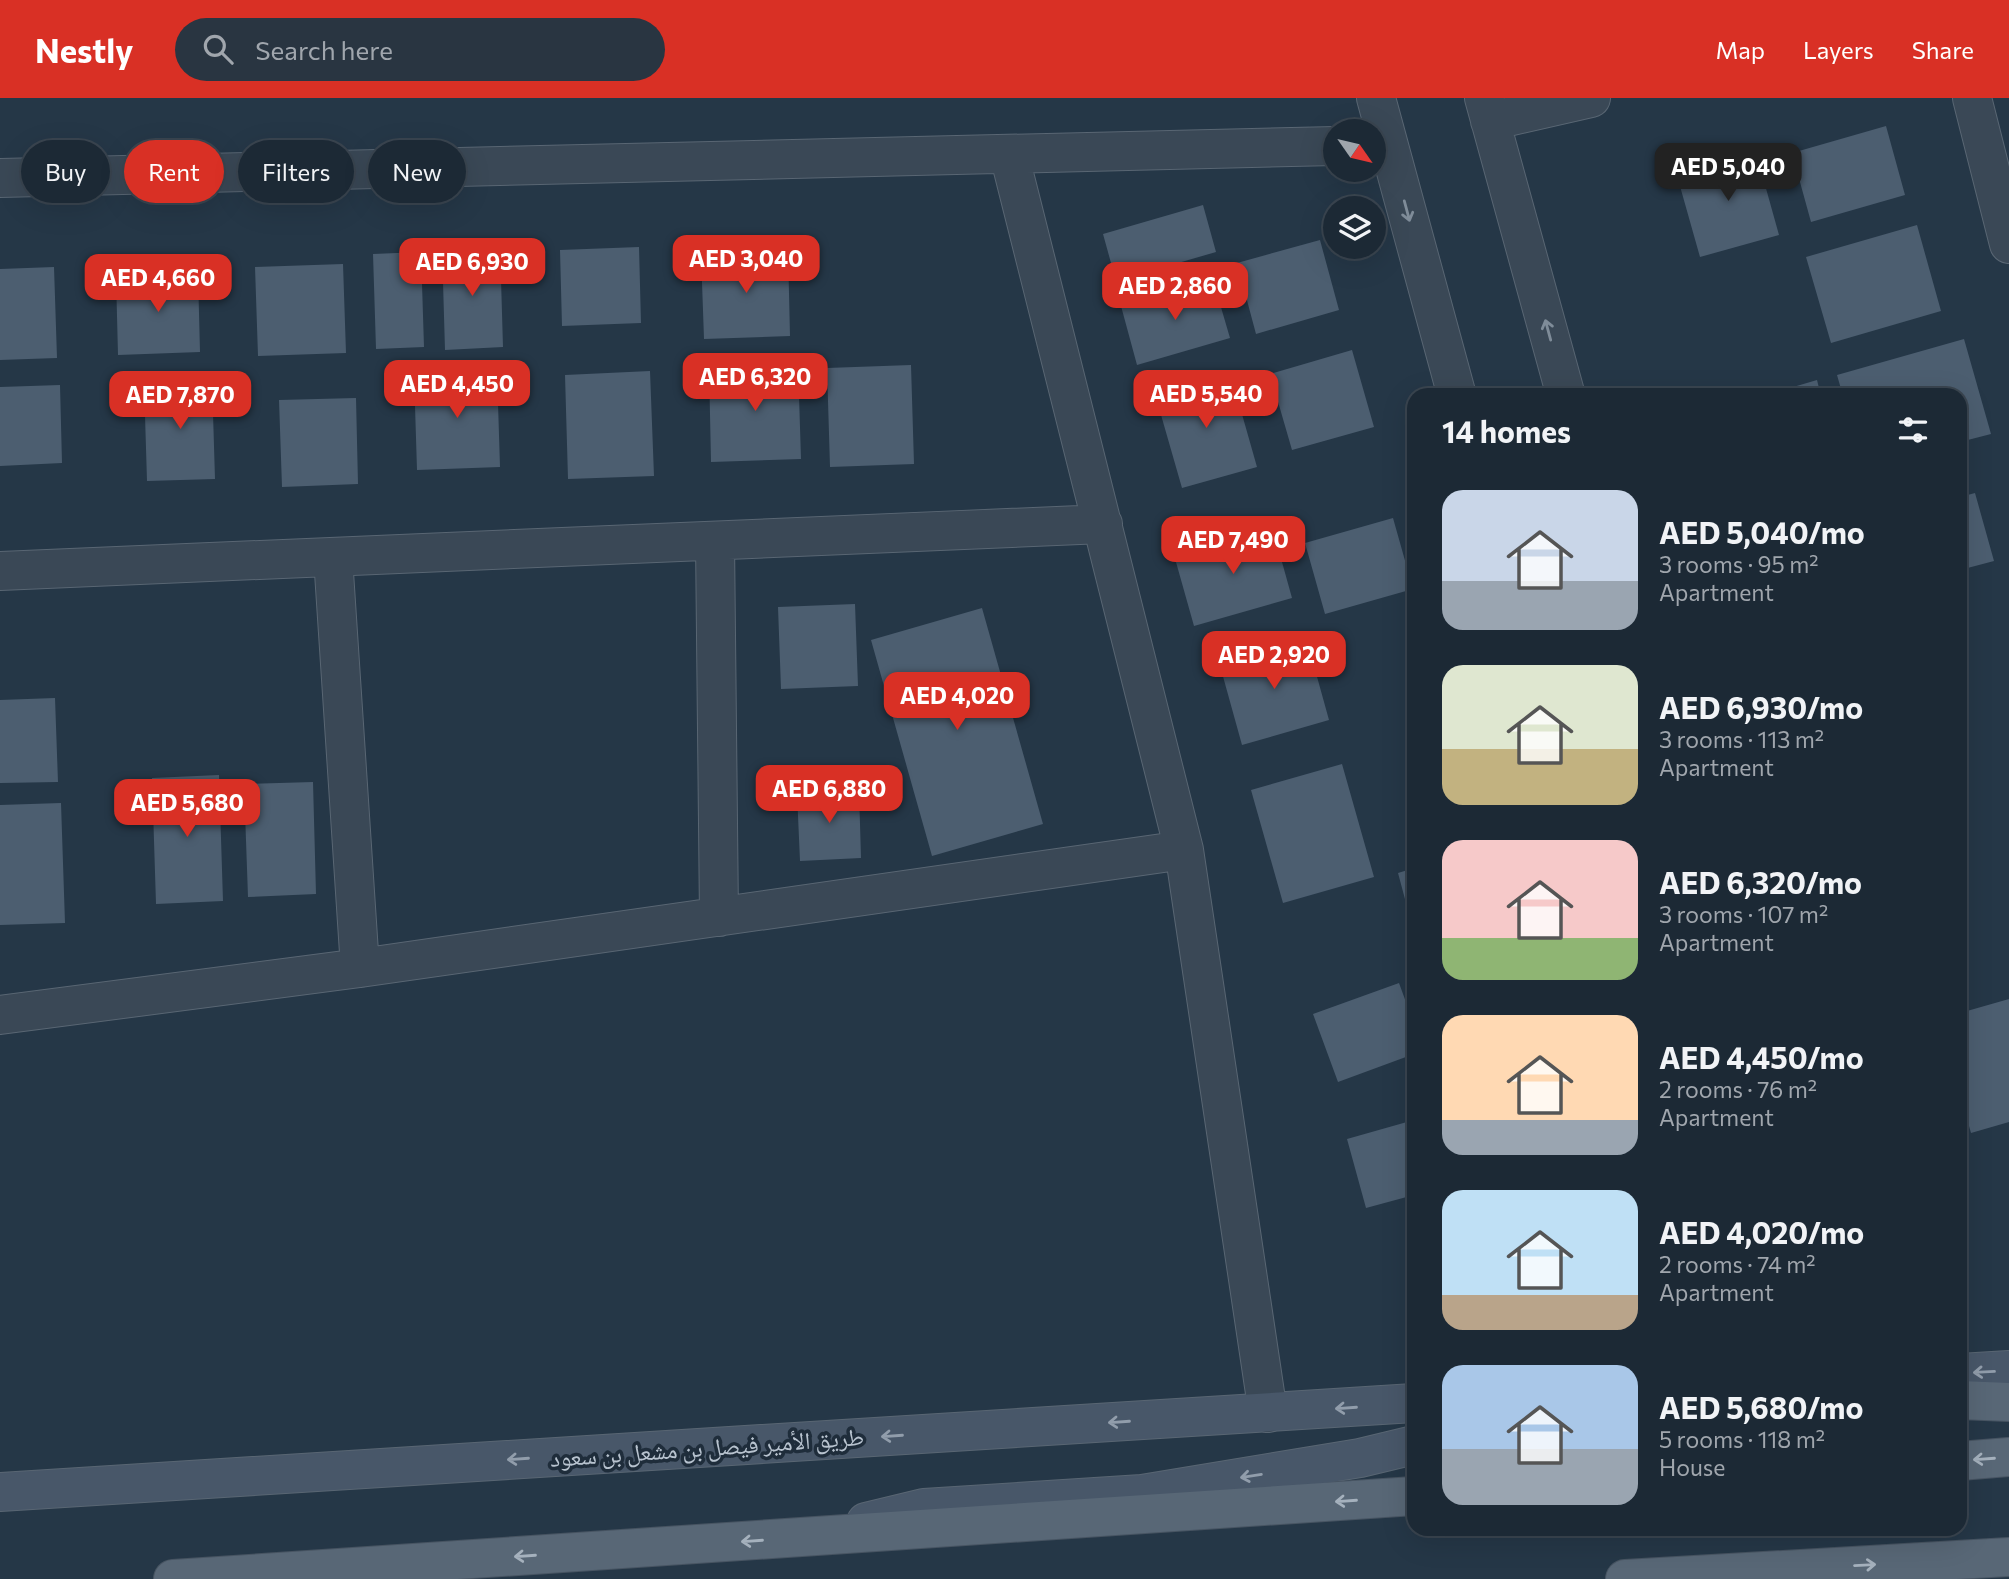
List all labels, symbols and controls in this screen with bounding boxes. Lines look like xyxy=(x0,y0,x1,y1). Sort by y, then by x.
search box xyxy=(175,18,665,81)
text: Nestly xyxy=(35,29,133,70)
icon: search xyxy=(199,30,237,68)
text: Search here xyxy=(255,34,393,65)
text: Map xyxy=(1716,35,1765,64)
text: Layers xyxy=(1803,35,1874,64)
text: Share xyxy=(1912,35,1974,64)
north arrow xyxy=(1323,119,1386,182)
map controls xyxy=(1323,119,1386,259)
chip: Buy xyxy=(21,140,110,203)
chip: Rent xyxy=(124,140,224,203)
chip: Filters xyxy=(238,140,354,203)
chip: New xyxy=(368,140,466,203)
pin: AED 5,040 xyxy=(1648,144,1808,203)
text: AED 5,040 xyxy=(1671,152,1785,180)
button: layers xyxy=(1323,196,1386,259)
one-way arrow xyxy=(1401,199,1414,221)
pin: AED 3,040 xyxy=(666,236,826,295)
pin: AED 6,930 xyxy=(392,238,552,298)
text: AED 3,040 xyxy=(689,244,803,272)
text: AED 6,930 xyxy=(415,247,529,275)
pin: AED 4,660 xyxy=(78,254,238,314)
pin: AED 2,860 xyxy=(1095,262,1255,322)
text: AED 4,660 xyxy=(101,263,215,291)
text: AED 2,860 xyxy=(1118,271,1232,299)
one-way arrow xyxy=(1541,319,1554,342)
pin: AED 6,320 xyxy=(675,354,835,413)
pin: AED 4,450 xyxy=(377,360,537,420)
text: AED 6,320 xyxy=(699,362,811,390)
text: AED 4,450 xyxy=(400,369,514,397)
pin: AED 5,540 xyxy=(1126,370,1286,430)
pin: AED 7,870 xyxy=(100,372,260,431)
text: AED 5,540 xyxy=(1149,379,1263,407)
text: AED 7,870 xyxy=(125,380,235,408)
icon: filters xyxy=(1894,411,1932,449)
text: 14 homes xyxy=(1442,412,1571,449)
text: AED 5,040/mo xyxy=(1659,513,1865,550)
pin: AED 7,490 xyxy=(1153,517,1313,576)
icon: home xyxy=(1498,518,1582,602)
text: AED 7,490 xyxy=(1177,525,1289,553)
text: 3 rooms · 95 m² xyxy=(1659,550,1818,578)
text: Apartment xyxy=(1659,578,1774,606)
pin: AED 2,920 xyxy=(1194,632,1354,691)
text: AED 2,920 xyxy=(1218,640,1330,668)
pin: AED 4,020 xyxy=(877,672,1037,732)
text: AED 4,020 xyxy=(900,681,1014,709)
text: AED 6,930/mo xyxy=(1659,688,1863,725)
icon: home xyxy=(1498,693,1582,777)
text: 3 rooms · 113 m² xyxy=(1659,725,1824,753)
text: Apartment xyxy=(1659,753,1774,781)
pin: AED 6,880 xyxy=(749,766,909,825)
text: AED 6,880 xyxy=(772,774,886,802)
pin: AED 5,680 xyxy=(107,780,267,839)
text: AED 5,680 xyxy=(130,788,244,816)
text: AED 6,320/mo xyxy=(1659,863,1862,900)
icon: home xyxy=(1498,868,1582,952)
text: 3 rooms · 107 m² xyxy=(1659,900,1828,928)
text: Apartment xyxy=(1659,928,1774,956)
text: AED 4,450/mo xyxy=(1659,1038,1864,1075)
icon: home xyxy=(1498,1043,1582,1127)
text: 2 rooms · 76 m² xyxy=(1659,1075,1817,1103)
text: Apartment xyxy=(1659,1103,1774,1131)
text: AED 4,020/mo xyxy=(1659,1213,1864,1250)
icon: home xyxy=(1498,1218,1582,1302)
text: 2 rooms · 74 m² xyxy=(1659,1250,1815,1278)
text: Apartment xyxy=(1659,1278,1774,1306)
one-way arrow xyxy=(1973,1365,1996,1378)
text: AED 5,680/mo xyxy=(1659,1388,1863,1425)
icon: home xyxy=(1498,1393,1582,1477)
one-way arrow xyxy=(1335,1402,1358,1415)
one-way arrow xyxy=(1108,1416,1131,1429)
street label: طريق الأمير فيصل بن مشعل بن سعود xyxy=(549,1421,865,1473)
text: 5 rooms · 118 m² xyxy=(1659,1425,1825,1453)
one-way arrow xyxy=(881,1430,904,1443)
one-way arrow xyxy=(507,1453,530,1466)
text: House xyxy=(1659,1453,1725,1481)
one-way arrow xyxy=(1974,1453,1996,1466)
one-way arrow xyxy=(1240,1470,1263,1483)
one-way arrow xyxy=(1335,1495,1358,1508)
one-way arrow xyxy=(741,1534,764,1547)
one-way arrow xyxy=(514,1549,537,1562)
one-way arrow xyxy=(1853,1558,1876,1571)

